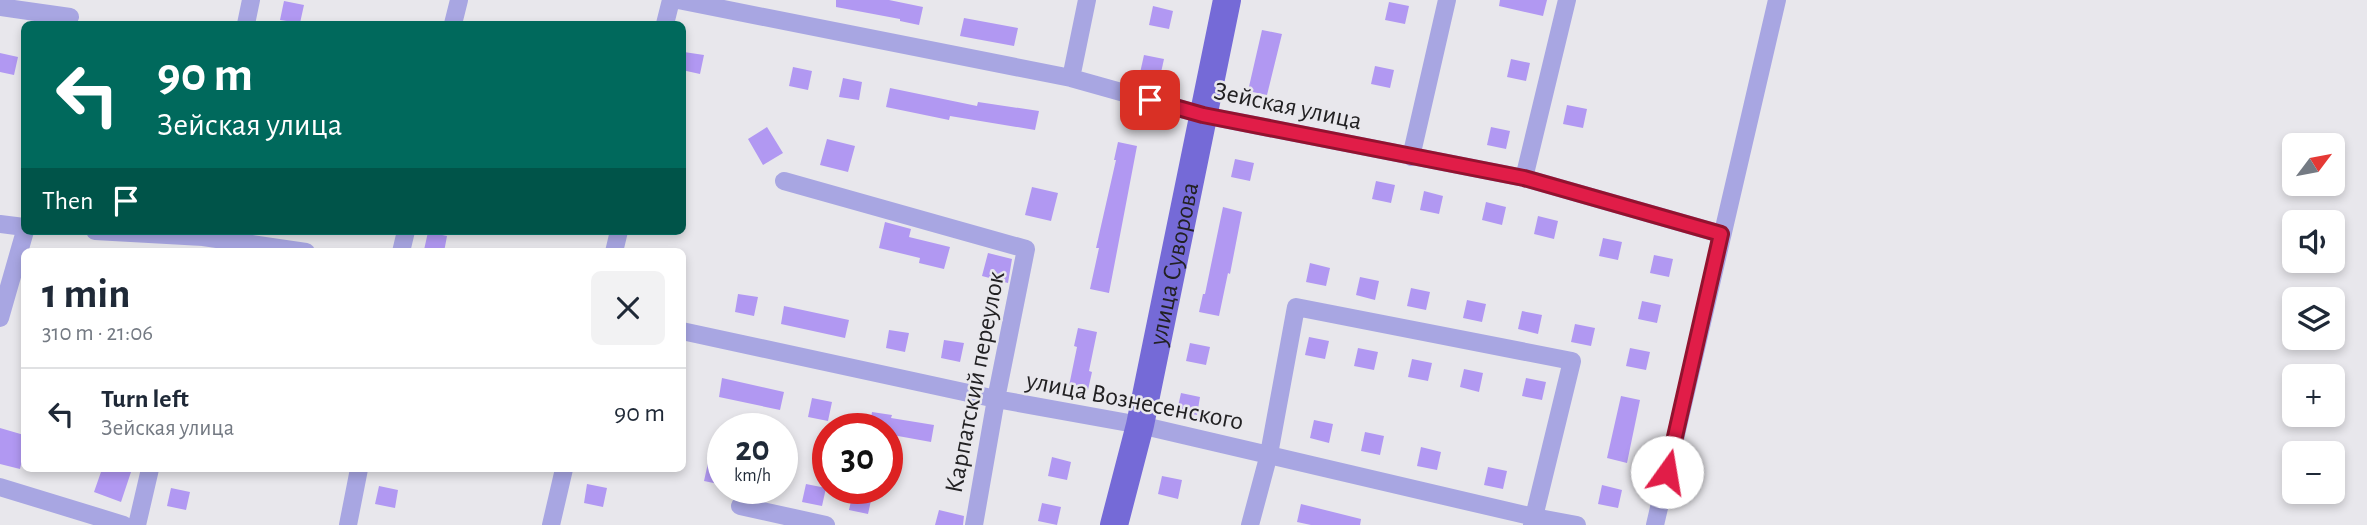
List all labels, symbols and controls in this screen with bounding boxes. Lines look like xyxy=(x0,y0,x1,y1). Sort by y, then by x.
icon: left xyxy=(42,49,133,140)
text: 90 m xyxy=(157,51,253,100)
pin xyxy=(1120,70,1180,130)
street label: Зейская улица xyxy=(1211,78,1364,134)
icon: arrive xyxy=(1131,81,1169,119)
text: Зейская улица xyxy=(157,109,342,141)
north arrow xyxy=(2282,133,2345,196)
map controls xyxy=(2282,133,2345,504)
street label: улица Суворова xyxy=(1144,180,1203,349)
icon: arrive xyxy=(107,182,145,220)
text: Then xyxy=(42,188,93,214)
button: sound xyxy=(2282,210,2345,273)
street label: Карпатский переулок xyxy=(941,269,1009,495)
button: close xyxy=(591,271,665,345)
text: 1 min xyxy=(42,273,131,315)
button: layers xyxy=(2282,287,2345,350)
text: 310 m · 21:06 xyxy=(42,322,153,345)
button: + xyxy=(2282,364,2345,427)
street label: улица Вознесенского xyxy=(1023,367,1246,435)
text: Turn left xyxy=(101,386,189,412)
icon: left xyxy=(42,395,80,433)
text: 90 m xyxy=(614,400,665,426)
speed limit sign: 30 xyxy=(812,413,903,504)
text: Зейская улица xyxy=(101,417,234,440)
text: 20 xyxy=(735,432,770,467)
position arrow xyxy=(1630,435,1704,509)
button: − xyxy=(2282,441,2345,504)
text: km/h xyxy=(734,467,771,485)

